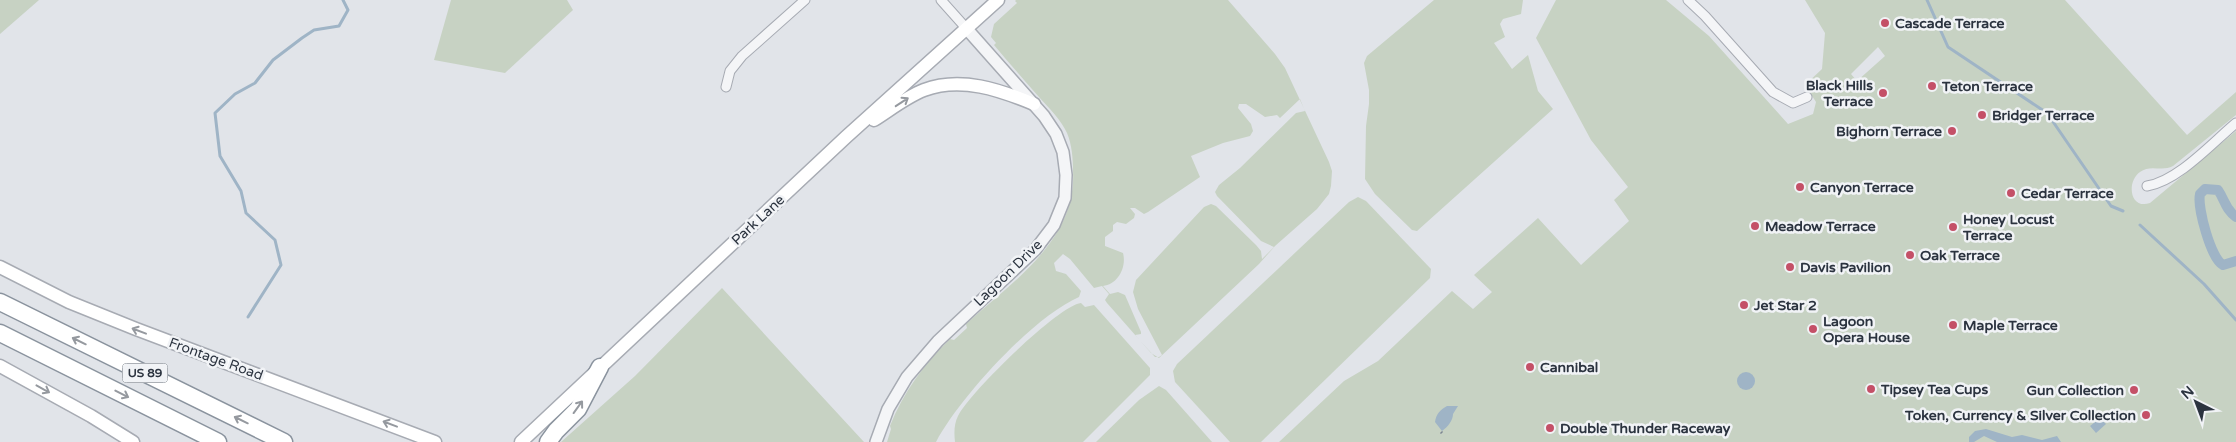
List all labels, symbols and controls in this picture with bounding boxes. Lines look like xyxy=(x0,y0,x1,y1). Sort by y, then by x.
place label: Cascade Terrace xyxy=(1895,15,2005,32)
marker: Cascade Terrace xyxy=(1879,17,1891,29)
place label: Black Hills Terrace xyxy=(1806,77,1873,110)
place label: Teton Terrace xyxy=(1941,78,2033,95)
marker: Teton Terrace xyxy=(1926,80,1938,92)
marker: Black Hills Terrace xyxy=(1877,87,1889,99)
one-way arrow xyxy=(895,96,909,106)
place label: Bridger Terrace xyxy=(1992,107,2095,124)
marker: Bridger Terrace xyxy=(1976,109,1988,121)
place label: Bighorn Terrace xyxy=(1836,123,1942,140)
marker: Bighorn Terrace xyxy=(1946,125,1958,137)
place label: Canyon Terrace xyxy=(1810,179,1914,196)
marker: Canyon Terrace xyxy=(1794,181,1806,193)
place label: Cedar Terrace xyxy=(2021,185,2114,202)
marker: Cedar Terrace xyxy=(2005,187,2017,199)
street label: Park Lane xyxy=(728,191,788,249)
place label: Honey Locust Terrace xyxy=(1962,211,2055,244)
place label: Meadow Terrace xyxy=(1765,218,1876,235)
marker: Meadow Terrace xyxy=(1749,220,1761,232)
marker: Honey Locust Terrace xyxy=(1947,221,1959,233)
street label: Lagoon Drive xyxy=(970,236,1046,310)
place label: Oak Terrace xyxy=(1920,247,2000,264)
marker: Oak Terrace xyxy=(1904,249,1916,261)
place label: Davis Pavilion xyxy=(1800,259,1891,276)
marker: Davis Pavilion xyxy=(1784,261,1796,273)
place label: Jet Star 2 xyxy=(1753,297,1817,314)
marker: Jet Star 2 xyxy=(1738,299,1750,311)
place label: Lagoon Opera House xyxy=(1823,313,1910,346)
place label: Maple Terrace xyxy=(1963,317,2058,334)
marker: Maple Terrace xyxy=(1947,319,1959,331)
marker: Lagoon Opera House xyxy=(1807,323,1819,335)
one-way arrow xyxy=(132,325,147,334)
street label: Frontage Road xyxy=(167,334,265,384)
one-way arrow xyxy=(72,336,87,345)
place label: Cannibal xyxy=(1540,359,1598,376)
marker: Cannibal xyxy=(1524,361,1536,373)
road number: US 89 xyxy=(122,363,168,382)
north arrow xyxy=(2171,377,2221,427)
place label: Tipsey Tea Cups xyxy=(1880,381,1988,398)
place label: Gun Collection xyxy=(2026,382,2124,399)
marker: Tipsey Tea Cups xyxy=(1865,383,1877,395)
text: N xyxy=(2178,383,2198,403)
marker: Gun Collection xyxy=(2128,384,2140,396)
one-way arrow xyxy=(35,385,49,395)
one-way arrow xyxy=(114,390,129,399)
one-way arrow xyxy=(573,400,583,414)
place label: Token, Currency & Silver Collection xyxy=(1904,407,2136,424)
marker: Token, Currency & Silver Collection xyxy=(2140,409,2152,421)
one-way arrow xyxy=(233,415,248,425)
one-way arrow xyxy=(383,419,398,428)
place label: Double Thunder Raceway xyxy=(1560,420,1731,437)
marker: Double Thunder Raceway xyxy=(1544,422,1556,434)

